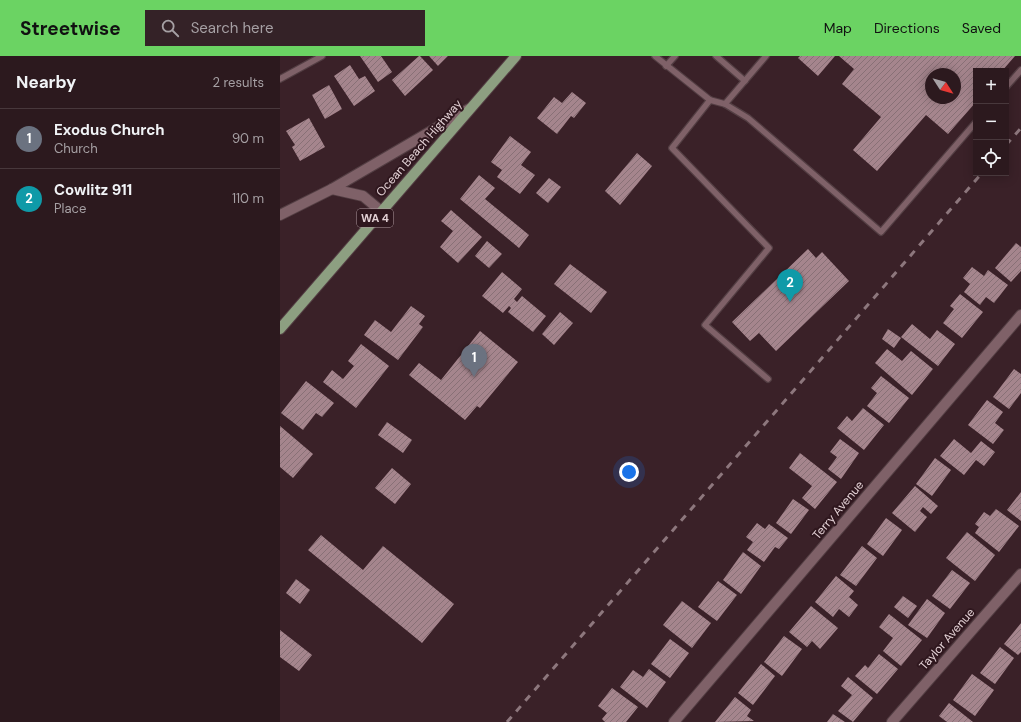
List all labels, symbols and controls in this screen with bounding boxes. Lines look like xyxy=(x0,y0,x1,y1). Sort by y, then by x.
search box xyxy=(145,10,425,46)
text: Streetwise xyxy=(20,16,121,41)
icon: search xyxy=(159,17,181,39)
text: Search here xyxy=(191,18,273,38)
text: Map xyxy=(824,19,852,37)
text: Directions xyxy=(874,19,940,37)
text: Saved xyxy=(962,19,1001,37)
north arrow xyxy=(925,68,961,104)
map controls xyxy=(973,68,1009,176)
button: + xyxy=(973,68,1009,104)
text: Nearby xyxy=(16,71,76,93)
text: 2 results xyxy=(213,74,264,91)
street label: Ocean Beach Highway xyxy=(372,96,466,200)
button: − xyxy=(973,104,1009,140)
text: Exodus Church xyxy=(54,120,165,140)
text: 1 xyxy=(27,130,31,147)
text: 90 m xyxy=(232,130,264,147)
text: Church xyxy=(54,140,98,157)
button: locate xyxy=(973,140,1009,176)
text: Cowlitz 911 xyxy=(54,180,132,200)
text: 2 xyxy=(25,190,33,207)
text: 110 m xyxy=(232,190,264,207)
text: Place xyxy=(54,200,86,217)
road number: WA 4 xyxy=(357,209,393,227)
pin: 2 xyxy=(777,269,803,302)
pin: 1 xyxy=(461,344,487,377)
your location xyxy=(619,462,639,482)
street label: Terry Avenue xyxy=(809,477,867,543)
street label: Taylor Avenue xyxy=(916,605,978,673)

